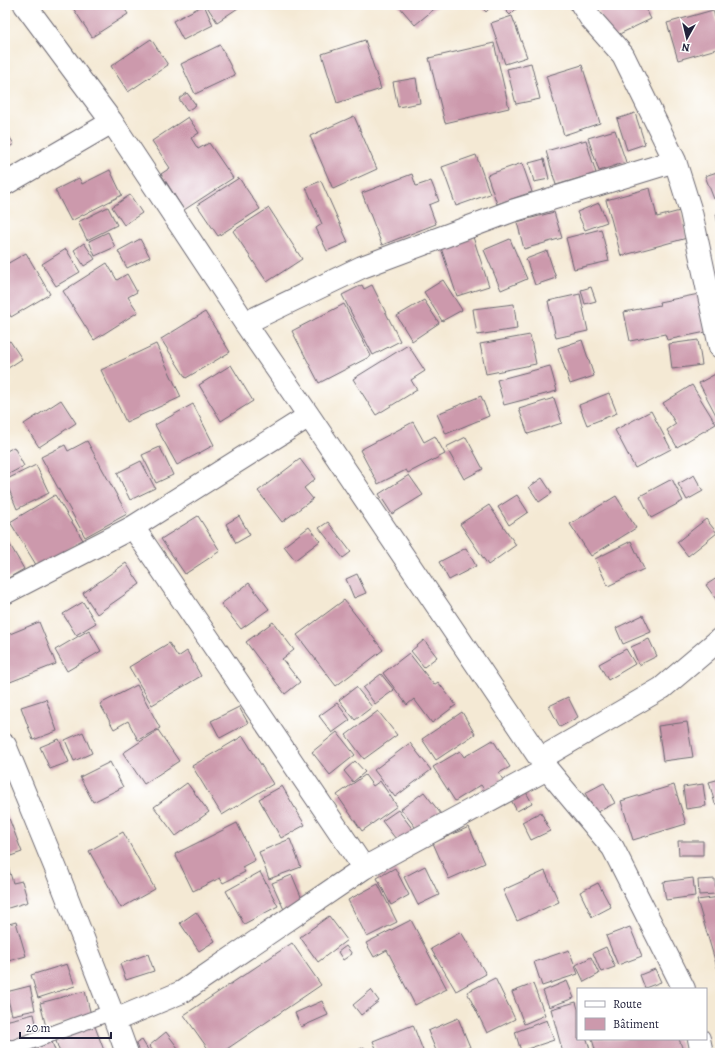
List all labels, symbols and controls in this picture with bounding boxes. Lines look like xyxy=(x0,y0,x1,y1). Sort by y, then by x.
north arrow xyxy=(667,18,707,58)
text: N xyxy=(681,39,691,55)
legend xyxy=(577,988,707,1040)
text: Route xyxy=(613,996,642,1012)
scale bar xyxy=(20,1014,111,1040)
text: Bâtiment xyxy=(613,1016,659,1032)
text: 20 m xyxy=(26,1020,50,1036)

